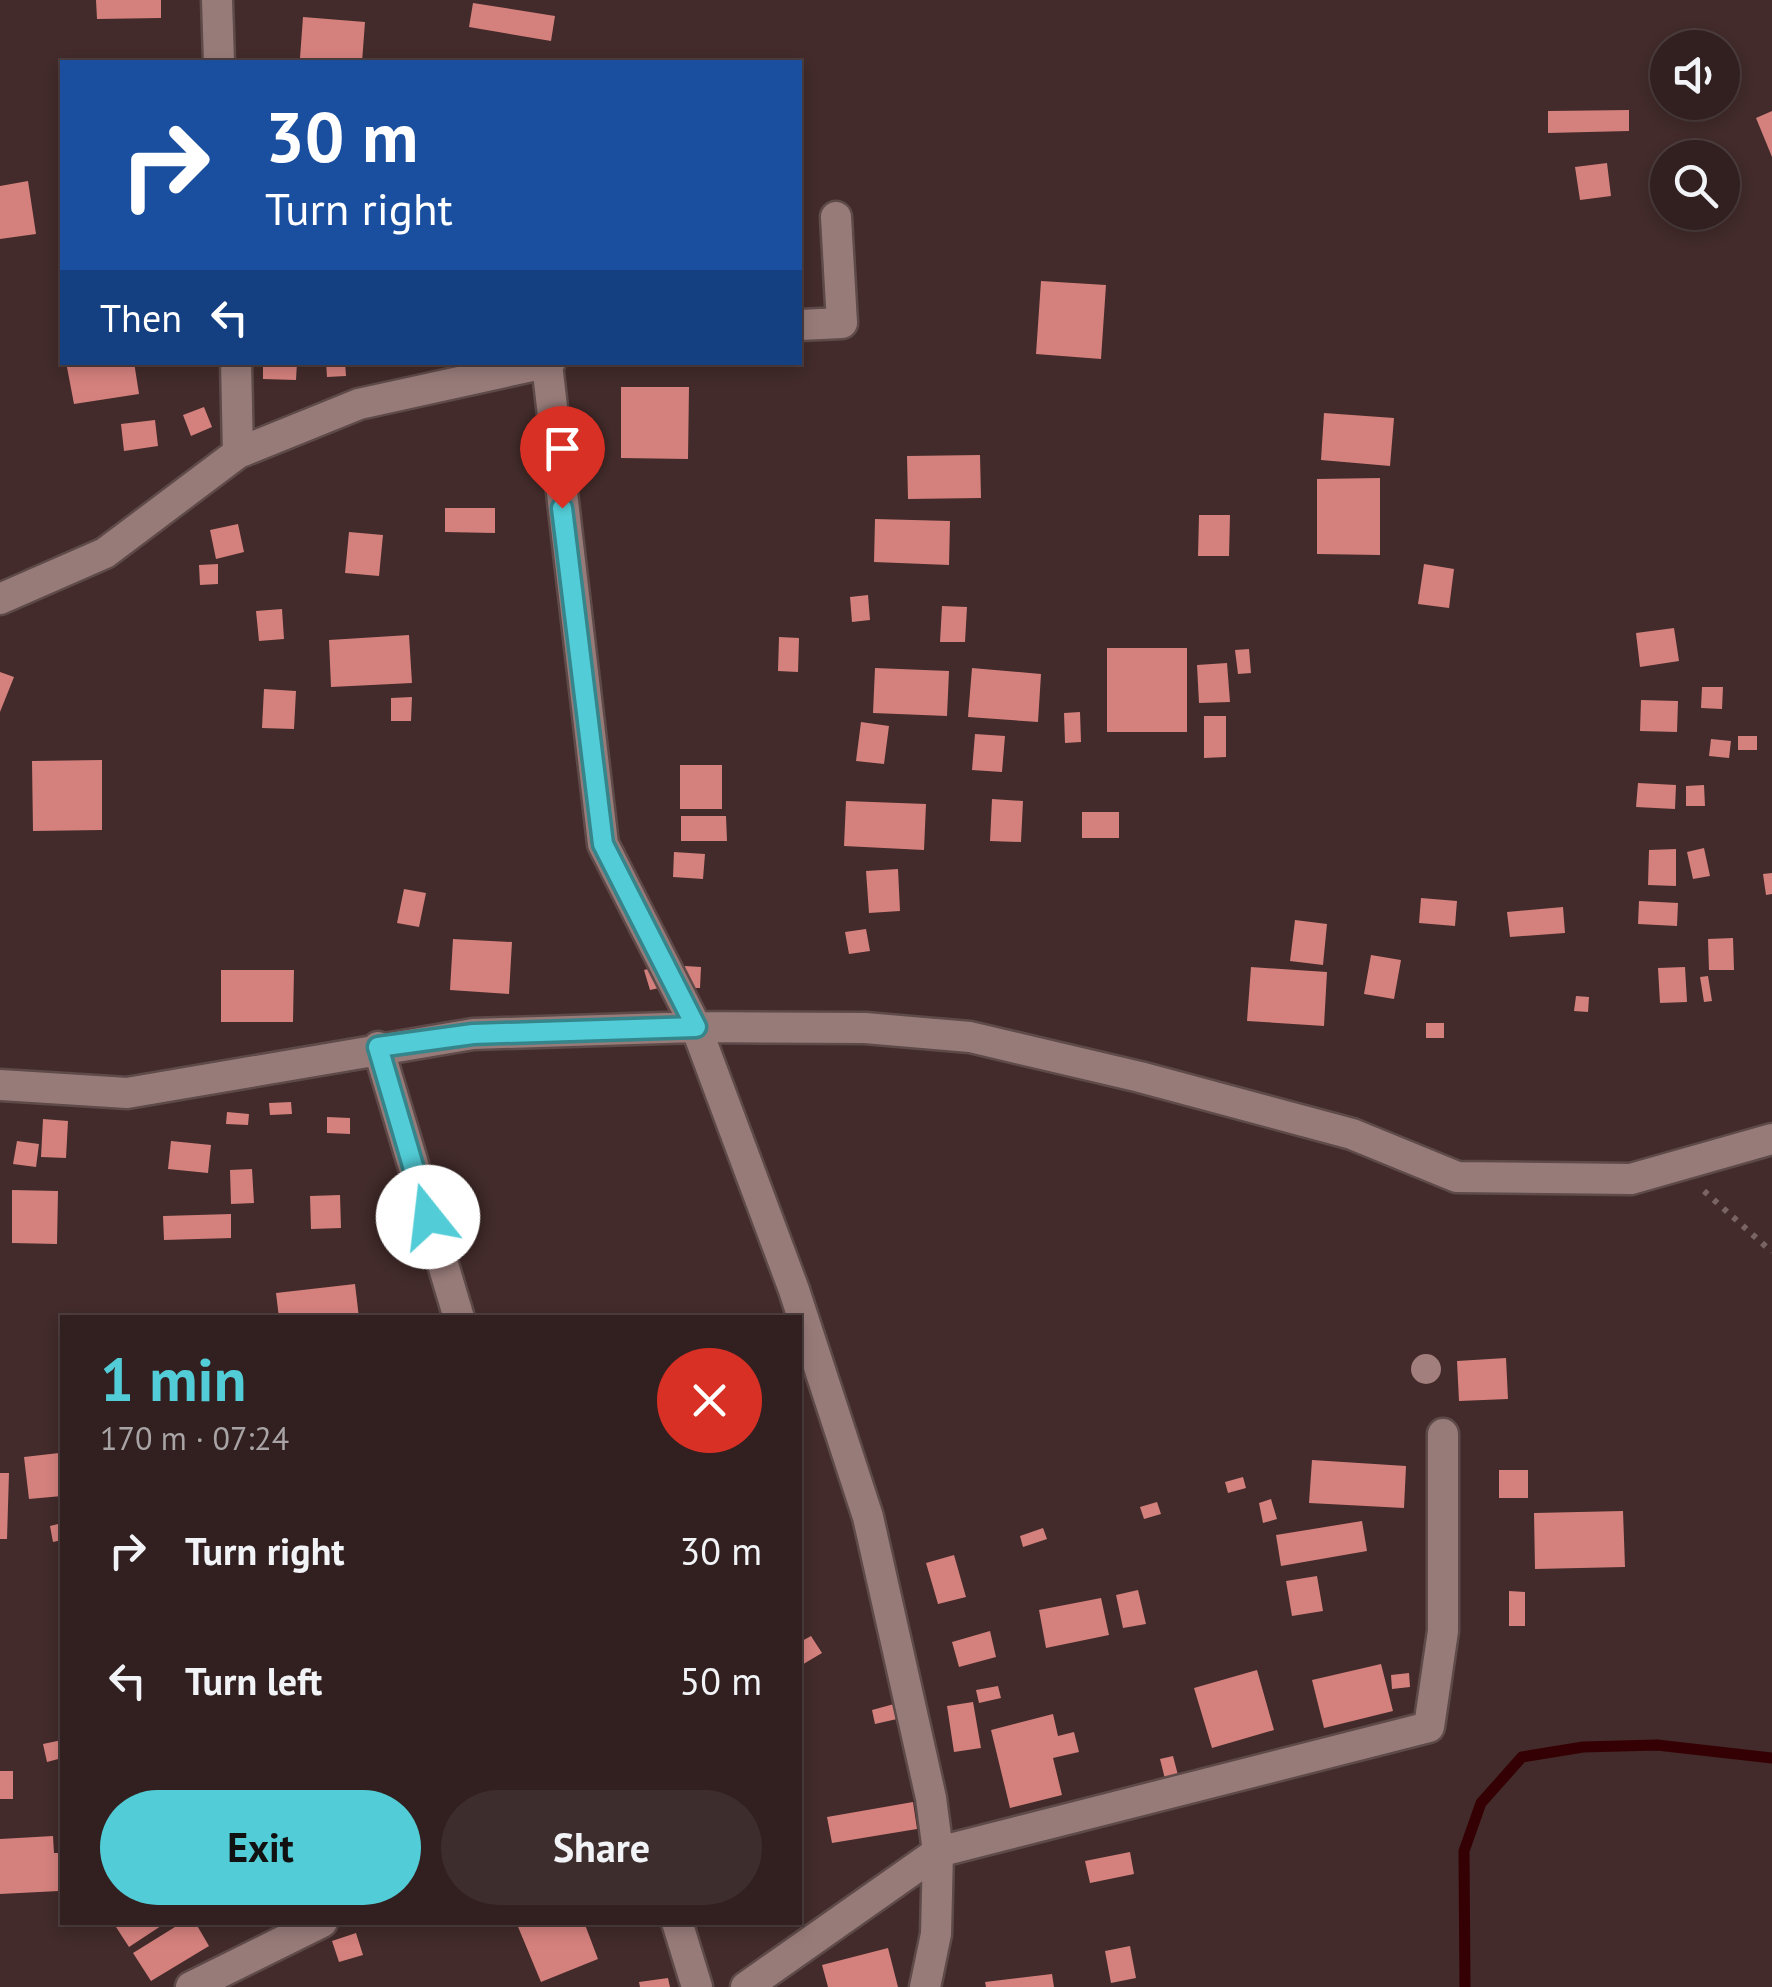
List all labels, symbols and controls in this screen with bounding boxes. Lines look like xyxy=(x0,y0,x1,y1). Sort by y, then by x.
map controls xyxy=(1650,30,1740,230)
button: sound xyxy=(1650,30,1740,120)
text: 30 m xyxy=(265,91,418,181)
icon: right xyxy=(100,100,230,230)
button: search xyxy=(1650,140,1740,230)
text: Turn right xyxy=(265,179,453,237)
icon: left xyxy=(202,290,257,345)
text: Then xyxy=(100,293,182,342)
pin xyxy=(520,406,605,509)
icon: arrive xyxy=(535,421,590,476)
position arrow xyxy=(376,1165,480,1269)
text: 1 min xyxy=(100,1340,246,1418)
button: close xyxy=(657,1348,762,1453)
text: 170 m · 07:24 xyxy=(100,1417,289,1459)
icon: right xyxy=(100,1523,155,1578)
text: Turn right xyxy=(185,1526,345,1575)
text: 30 m xyxy=(680,1526,762,1575)
icon: left xyxy=(100,1653,155,1708)
text: Turn left xyxy=(185,1656,322,1705)
text: 50 m xyxy=(680,1656,762,1705)
button: Exit xyxy=(100,1790,421,1905)
button: Share xyxy=(441,1790,762,1905)

